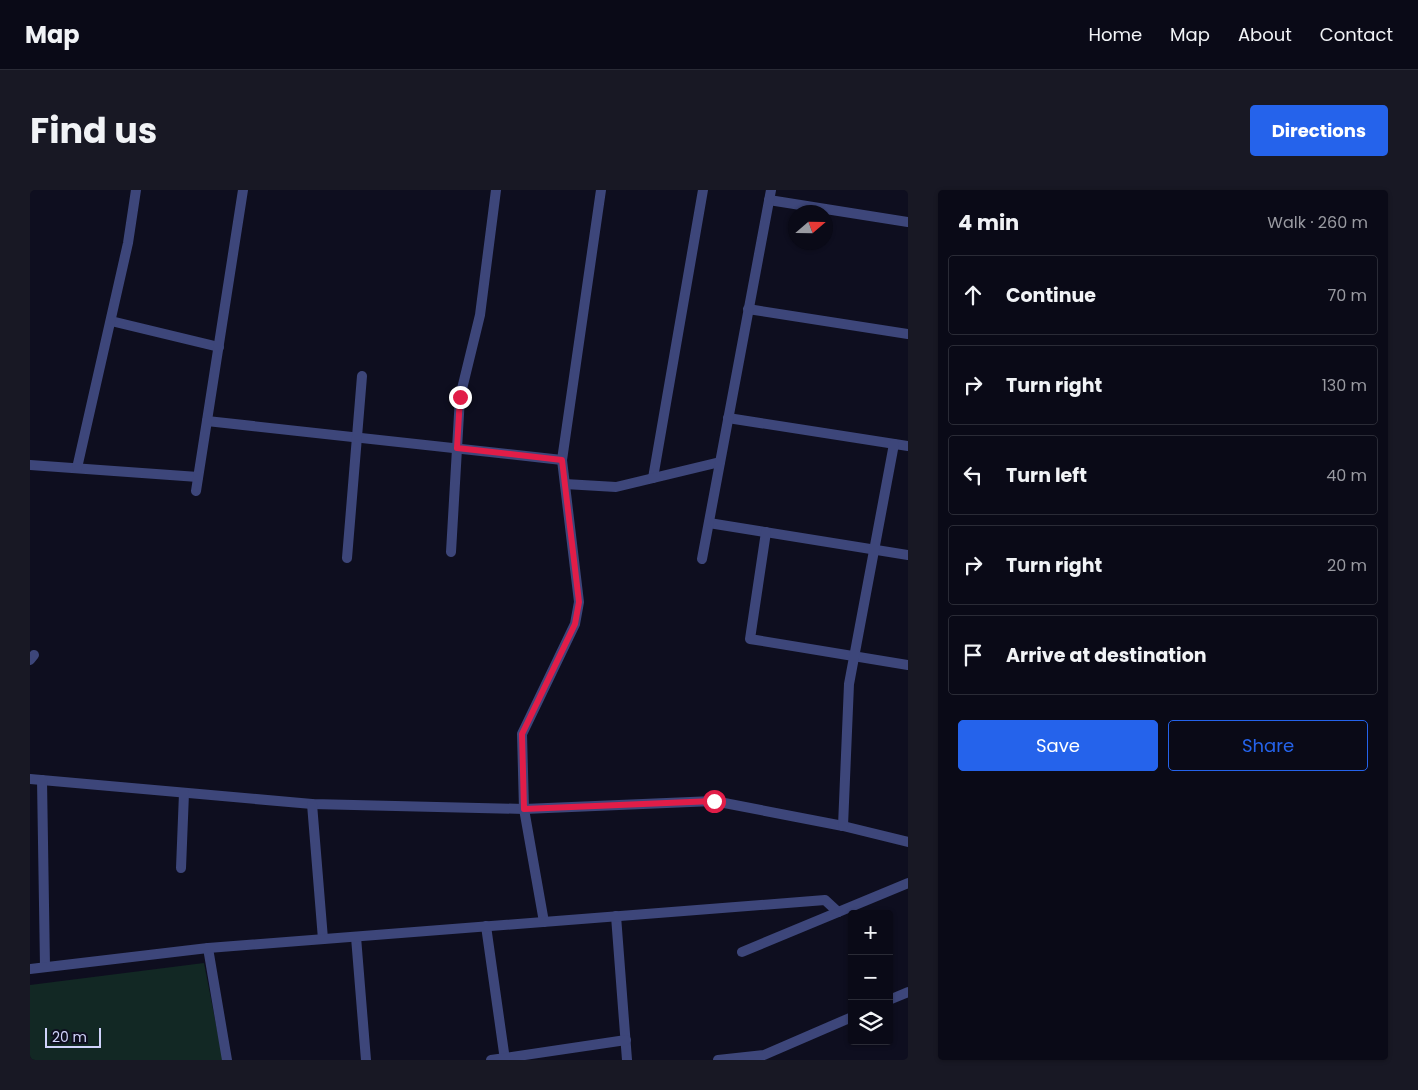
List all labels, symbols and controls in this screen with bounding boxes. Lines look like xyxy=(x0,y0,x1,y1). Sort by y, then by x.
text: Map xyxy=(25,18,80,51)
text: Home xyxy=(1088,22,1142,47)
text: Map xyxy=(1170,22,1210,47)
text: About xyxy=(1238,22,1292,47)
text: Contact xyxy=(1320,22,1393,47)
button: Directions xyxy=(1250,105,1388,156)
text: Find us xyxy=(30,106,157,155)
north arrow xyxy=(788,205,833,250)
text: 4 min xyxy=(958,208,1019,237)
text: Walk · 260 m xyxy=(1267,211,1368,234)
icon: ahead xyxy=(959,281,987,309)
text: Continue xyxy=(1006,282,1096,309)
text: 70 m xyxy=(1327,284,1367,307)
icon: right xyxy=(959,371,987,399)
text: Turn right xyxy=(1006,372,1102,399)
text: 130 m xyxy=(1322,374,1367,397)
route end xyxy=(449,386,472,409)
icon: left xyxy=(959,461,987,489)
text: Turn left xyxy=(1006,462,1087,489)
text: 40 m xyxy=(1326,464,1367,487)
icon: right xyxy=(959,551,987,579)
text: Turn right xyxy=(1006,552,1102,579)
text: 20 m xyxy=(1327,554,1367,577)
icon: arrive xyxy=(959,641,987,669)
text: Arrive at destination xyxy=(1006,642,1207,669)
button: Save xyxy=(958,720,1158,771)
button: Share xyxy=(1168,720,1368,771)
route start xyxy=(703,790,726,813)
map controls xyxy=(848,910,893,1045)
button: + xyxy=(848,910,893,955)
button: − xyxy=(848,955,893,1000)
button: layers xyxy=(848,1000,893,1045)
scale bar xyxy=(45,1025,101,1048)
text: 20 m xyxy=(52,1027,87,1047)

